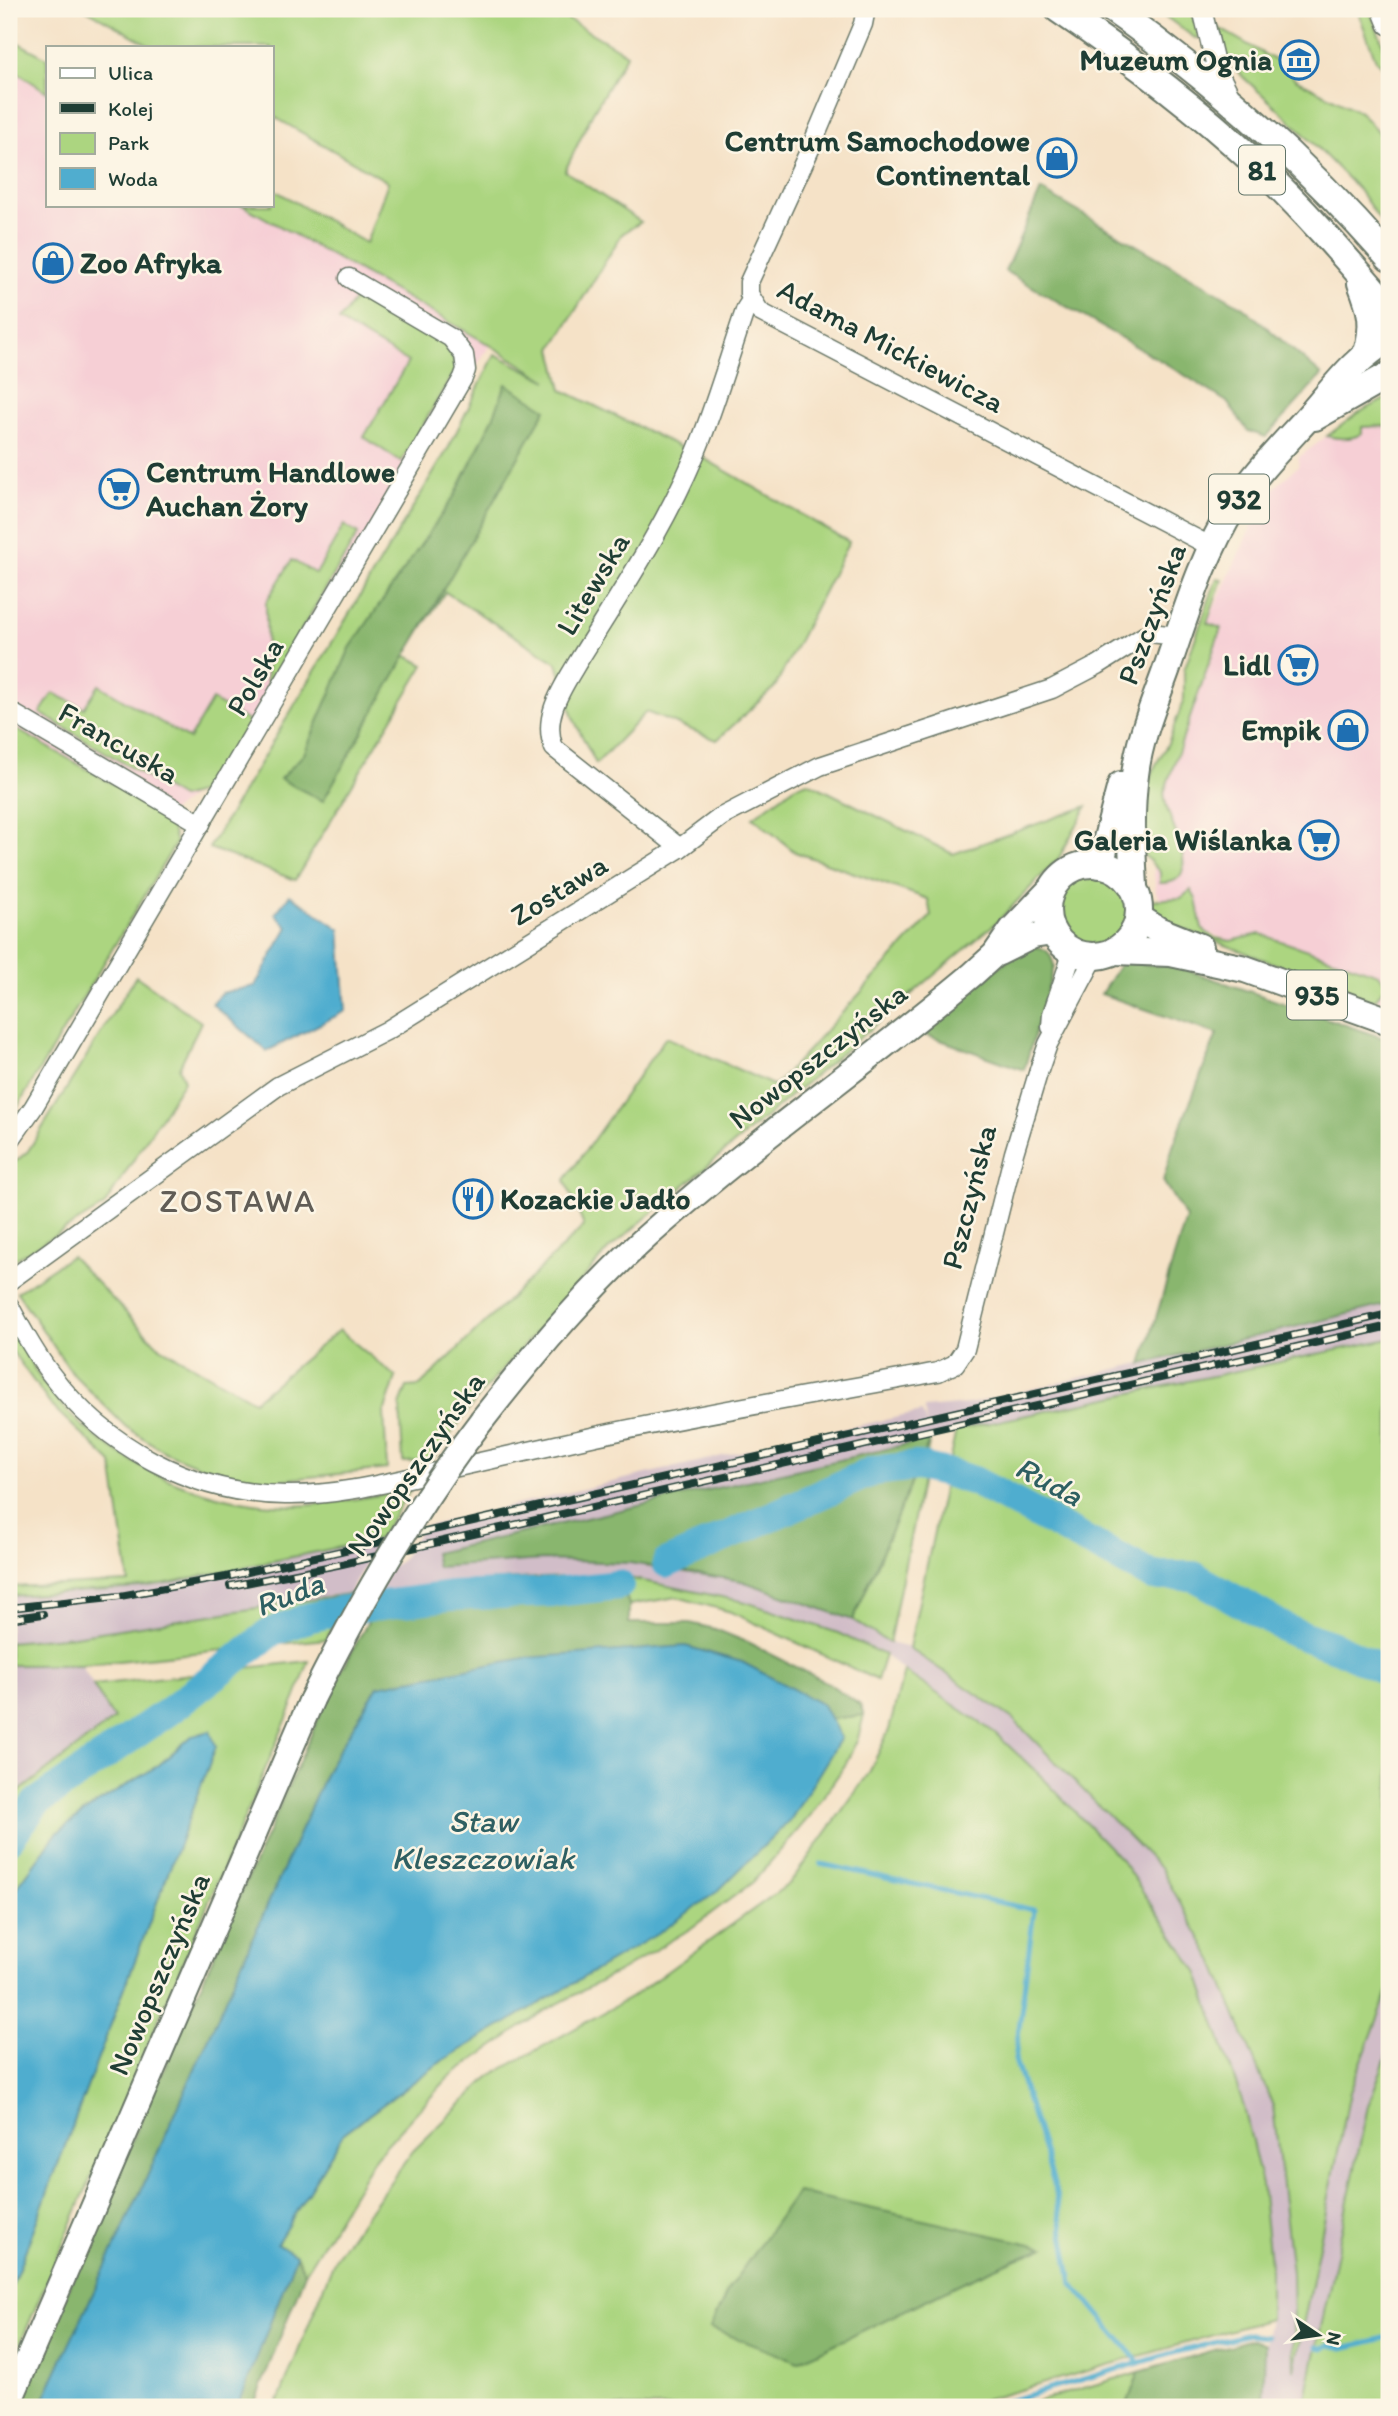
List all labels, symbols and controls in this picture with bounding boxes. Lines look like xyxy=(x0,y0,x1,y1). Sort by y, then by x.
museum icon: Muzeum Ognia xyxy=(1278,39,1320,81)
place label: Muzeum Ognia xyxy=(1080,41,1272,78)
legend xyxy=(46,46,273,206)
text: Ulica xyxy=(108,60,153,85)
text: Kolej xyxy=(108,96,153,121)
place label: Centrum Samochodowe Continental xyxy=(725,122,1031,193)
text: Park xyxy=(108,130,150,155)
shop icon: Centrum Samochodowe Continental xyxy=(1036,137,1078,179)
road number: 81 xyxy=(1239,146,1285,194)
text: Woda xyxy=(108,166,158,191)
shop icon: Zoo Afryka xyxy=(32,242,74,284)
place label: Zoo Afryka xyxy=(80,244,222,281)
street label: Adama Mickiewicza xyxy=(772,270,1011,421)
place label: Centrum Handlowe Auchan Żory xyxy=(145,453,395,524)
supermarket icon: Centrum Handlowe Auchan Żory xyxy=(98,468,140,510)
road number: 932 xyxy=(1209,475,1269,524)
street label: Litewska xyxy=(548,525,638,642)
street label: Pszczyńska xyxy=(1109,538,1194,690)
street label: Polska xyxy=(218,631,292,722)
supermarket icon: Lidl xyxy=(1277,644,1319,686)
place label: Lidl xyxy=(1223,646,1271,683)
street label: Francuska xyxy=(52,693,187,792)
shop icon: Empik xyxy=(1327,709,1369,751)
place label: Empik xyxy=(1241,711,1321,748)
supermarket icon: Galeria Wiślanka xyxy=(1298,819,1340,861)
place label: Galeria Wiślanka xyxy=(1074,821,1292,858)
street label: Zostawa xyxy=(503,845,615,934)
road number: 935 xyxy=(1287,970,1347,1020)
street label: Nowopszczyńska xyxy=(721,974,915,1137)
street label: Pszczyńska xyxy=(933,1120,1004,1273)
restaurant icon: Kozackie Jadło xyxy=(452,1178,494,1220)
place label: Kozackie Jadło xyxy=(500,1180,690,1217)
district label: ZOSTAWA xyxy=(160,1182,316,1220)
street label: Nowopszczyńska xyxy=(338,1364,493,1563)
water label: Ruda xyxy=(1009,1448,1090,1515)
water label: Ruda xyxy=(249,1563,330,1624)
water label: Staw Kleszczowiak xyxy=(392,1802,576,1877)
street label: Nowopszczyńska xyxy=(99,1867,218,2081)
north arrow xyxy=(1282,2300,1352,2370)
text: N xyxy=(1321,2330,1347,2348)

